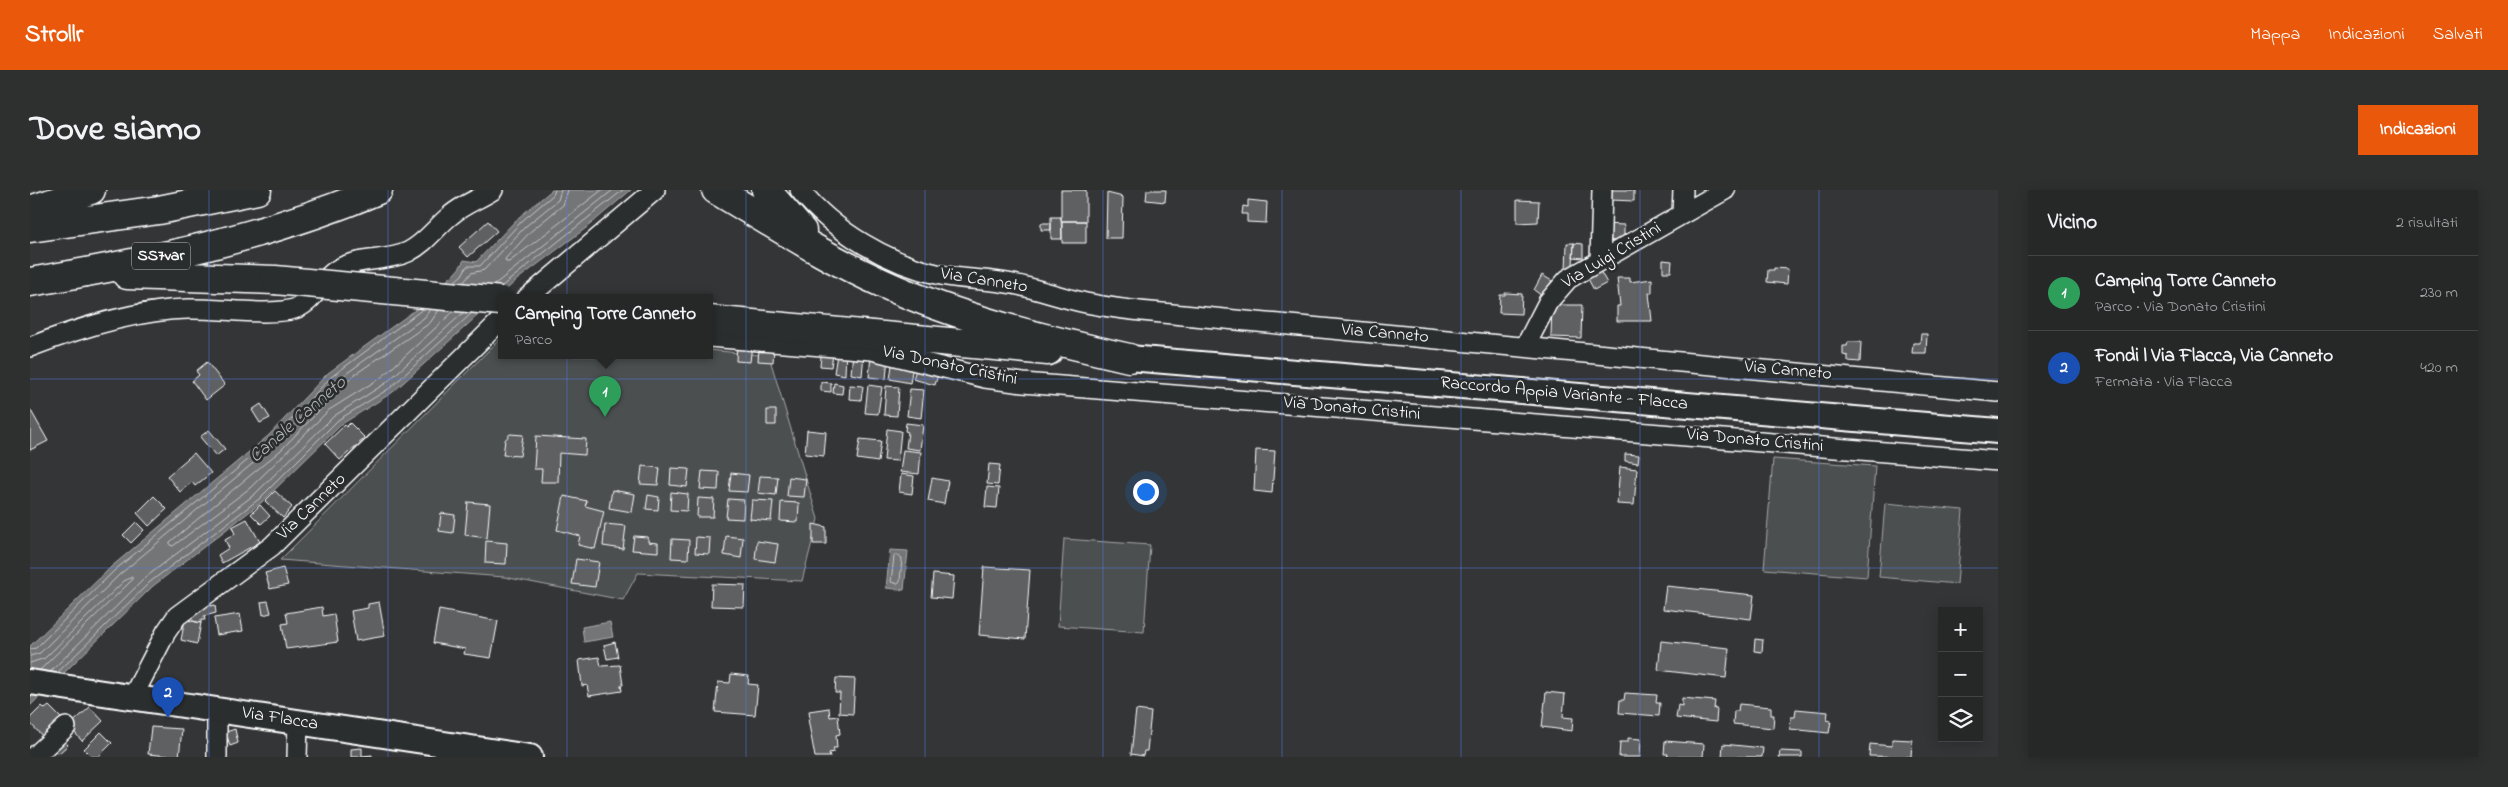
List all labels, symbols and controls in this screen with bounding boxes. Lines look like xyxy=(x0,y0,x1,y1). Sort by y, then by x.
text: Strollr xyxy=(25,18,83,53)
text: Mappa xyxy=(2250,22,2300,48)
text: Indicazioni xyxy=(2328,22,2405,48)
text: Salvati xyxy=(2433,22,2483,48)
text: Dove siamo xyxy=(30,105,201,156)
button: Indicazioni xyxy=(2358,105,2478,155)
text: Vicino xyxy=(2048,208,2097,238)
text: 2 risultati xyxy=(2396,211,2458,235)
street label: Via Luigi Cristini xyxy=(1556,216,1667,297)
road number: SS7var xyxy=(132,242,190,270)
street label: Via Canneto xyxy=(938,261,1029,301)
text: Camping Torre Canneto xyxy=(2095,268,2276,295)
text: 1 xyxy=(2061,281,2067,305)
text: 230 m xyxy=(2420,281,2458,305)
popup xyxy=(498,294,713,359)
text: Parco · Via Donato Cristini xyxy=(2095,295,2266,319)
text: Camping Torre Canneto xyxy=(515,301,696,328)
street label: Via Canneto xyxy=(1339,317,1430,351)
text: Parco xyxy=(515,328,552,352)
street label: Via Donato Cristini xyxy=(879,339,1020,393)
text: Fondi | Via Flacca, Via Canneto xyxy=(2095,343,2333,370)
street label: Via Canneto xyxy=(1742,354,1833,388)
text: 2 xyxy=(2060,356,2068,380)
text: 420 m xyxy=(2420,356,2458,380)
water label: Canale Canneto xyxy=(243,369,353,470)
street label: Raccordo Appia Variante - Flacca xyxy=(1439,370,1689,418)
text: Fermata · Via Flacca xyxy=(2095,370,2232,394)
pin: 1 xyxy=(589,376,621,417)
street label: Via Donato Cristini xyxy=(1282,390,1421,428)
street label: Via Donato Cristini xyxy=(1685,422,1824,460)
street label: Via Canneto xyxy=(271,467,353,547)
your location xyxy=(1133,479,1159,505)
map controls xyxy=(1938,607,1983,742)
button: + xyxy=(1938,607,1983,652)
button: − xyxy=(1938,652,1983,697)
pin: 2 xyxy=(152,677,184,718)
button: layers xyxy=(1938,697,1983,742)
street label: Via Flacca xyxy=(239,700,320,738)

